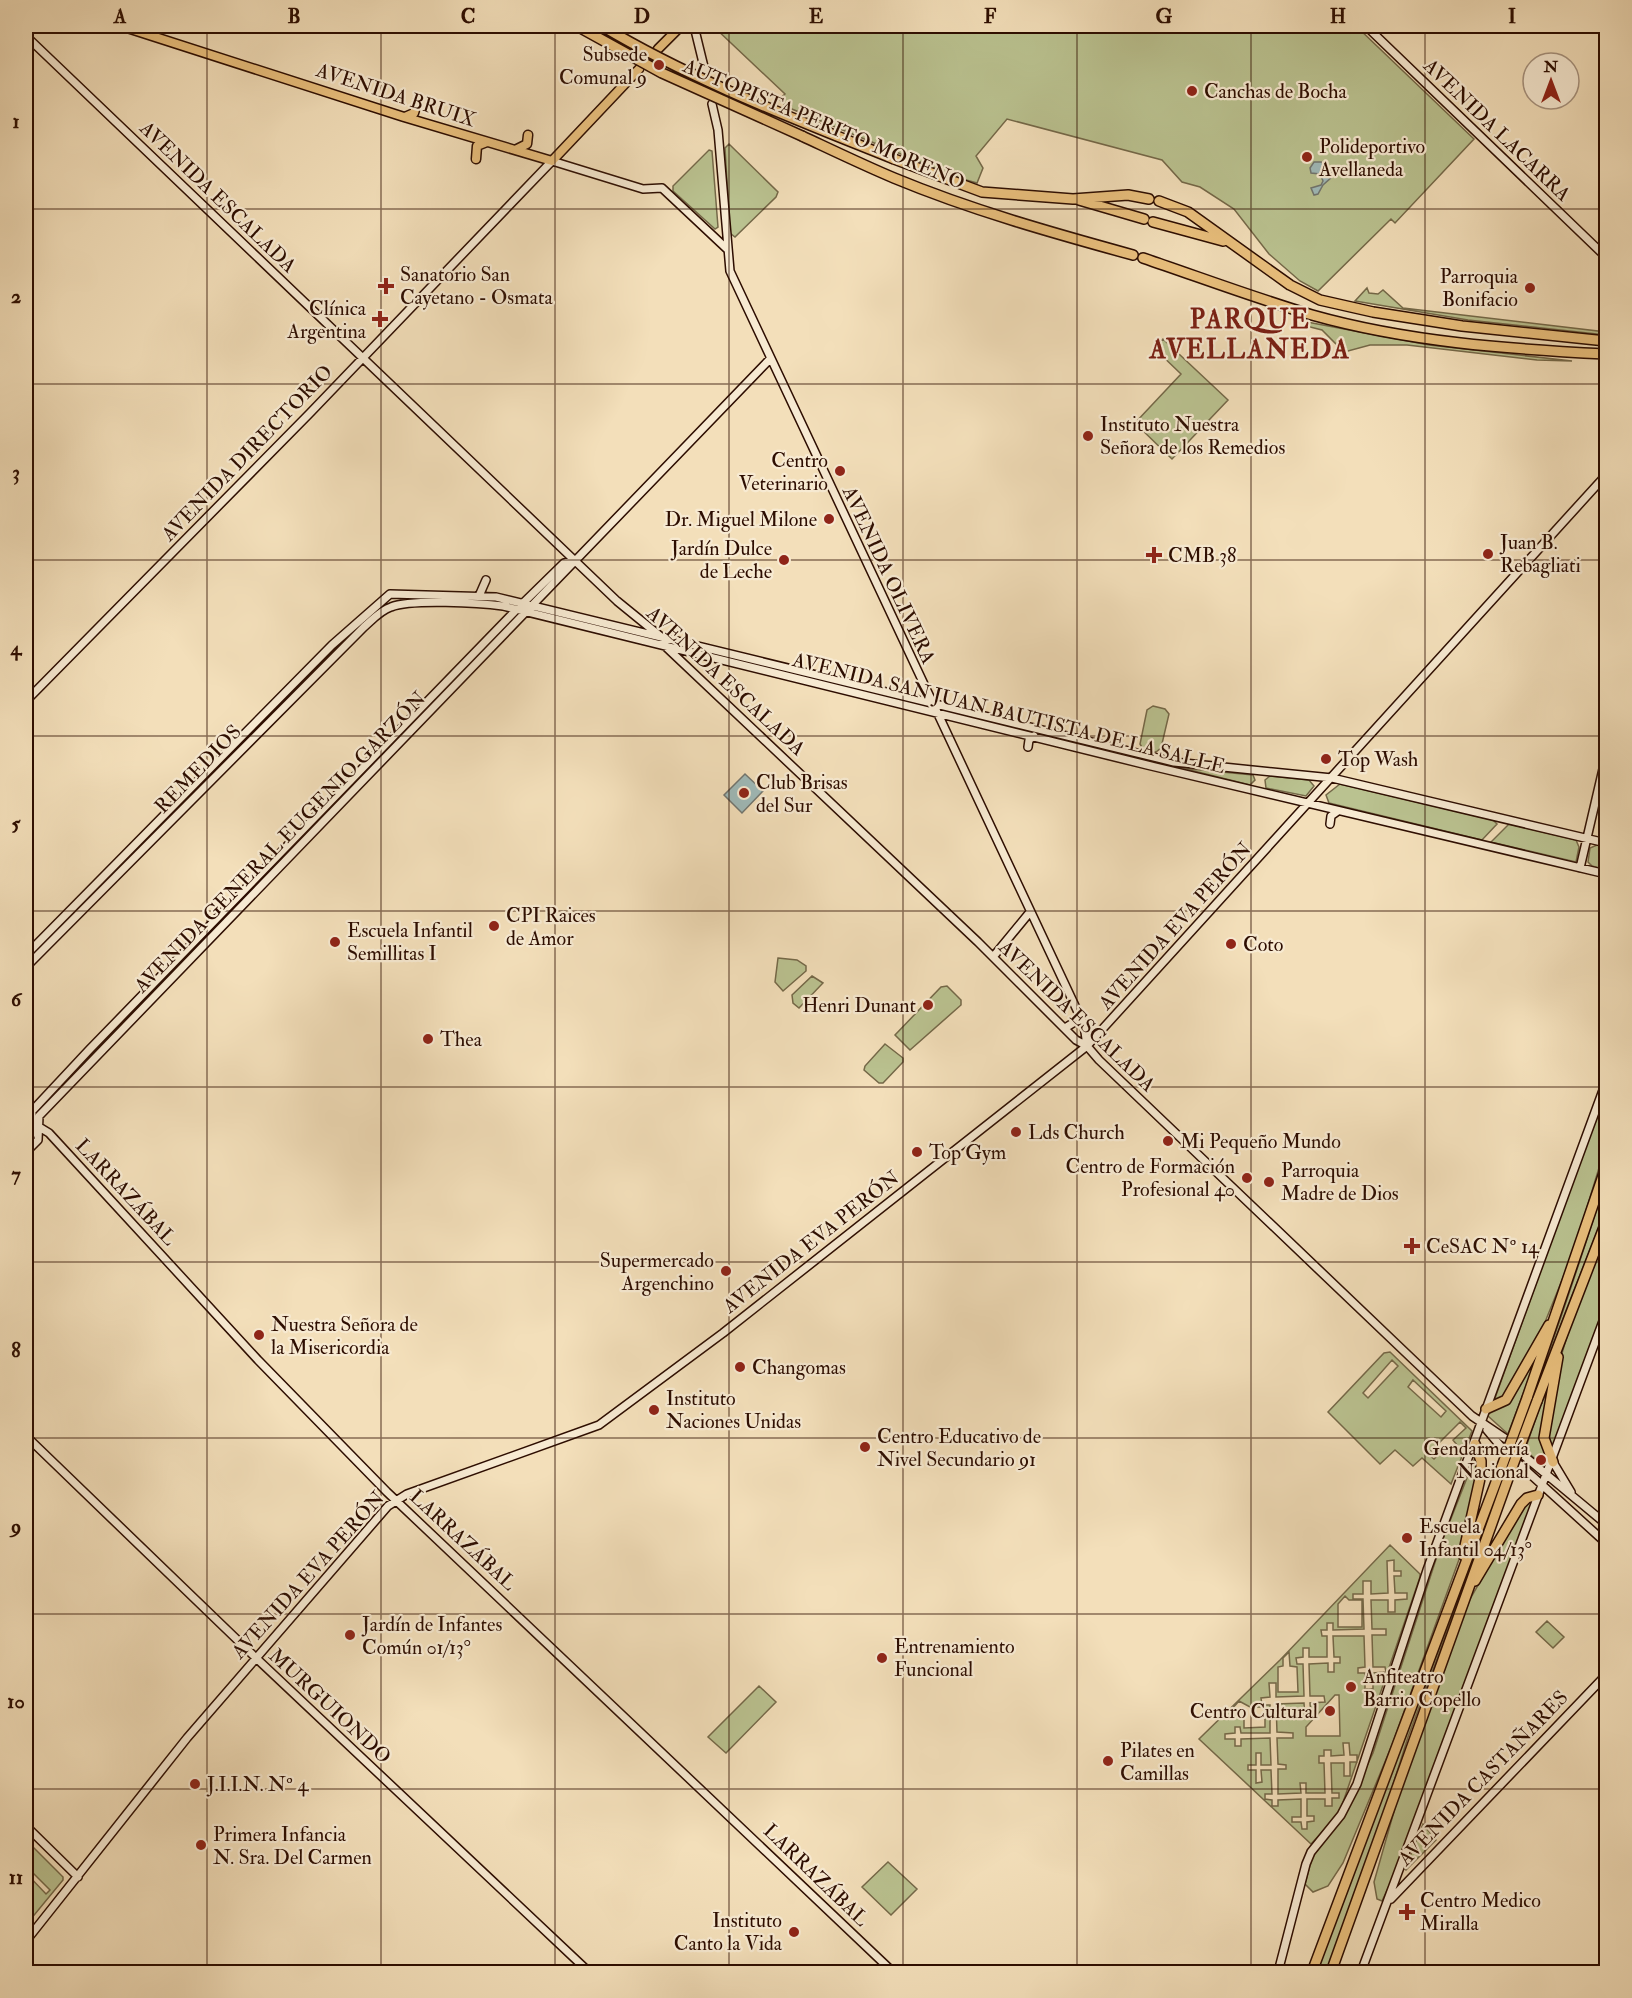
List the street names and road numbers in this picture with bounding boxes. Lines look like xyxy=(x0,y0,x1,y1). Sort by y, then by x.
street label: AUTOPISTA PERITO MORENO xyxy=(678,53,969,195)
street label: AVENIDA LACARRA xyxy=(1419,54,1575,206)
street label: AVENIDA BRUIX xyxy=(312,57,479,133)
street label: AVENIDA ESCALADA xyxy=(134,115,302,278)
street label: AVENIDA DIRECTORIO xyxy=(155,359,338,547)
street label: AVENIDA OLIVERA xyxy=(836,481,941,668)
street label: AVENIDA ESCALADA xyxy=(641,600,811,761)
street label: AVENIDA SAN JUAN BAUTISTA DE LA SALLE xyxy=(789,647,1228,779)
street label: AVENIDA GENERAL EUGENIO GARZÓN xyxy=(127,685,431,999)
street label: REMEDIOS xyxy=(149,719,247,819)
street label: AVENIDA EVA PERÓN xyxy=(1092,836,1257,1016)
street label: AVENIDA ESCALADA xyxy=(993,934,1161,1097)
street label: LARRAZÁBAL xyxy=(70,1133,183,1251)
street label: AVENIDA EVA PERÓN xyxy=(716,1164,904,1319)
street label: LARRAZÁBAL xyxy=(404,1483,523,1596)
street label: AVENIDA EVA PERÓN xyxy=(225,1485,390,1665)
street label: MURGUIONDO xyxy=(264,1643,396,1769)
street label: AVENIDA CASTAÑARES xyxy=(1391,1684,1573,1872)
street label: LARRAZÁBAL xyxy=(758,1818,875,1932)

